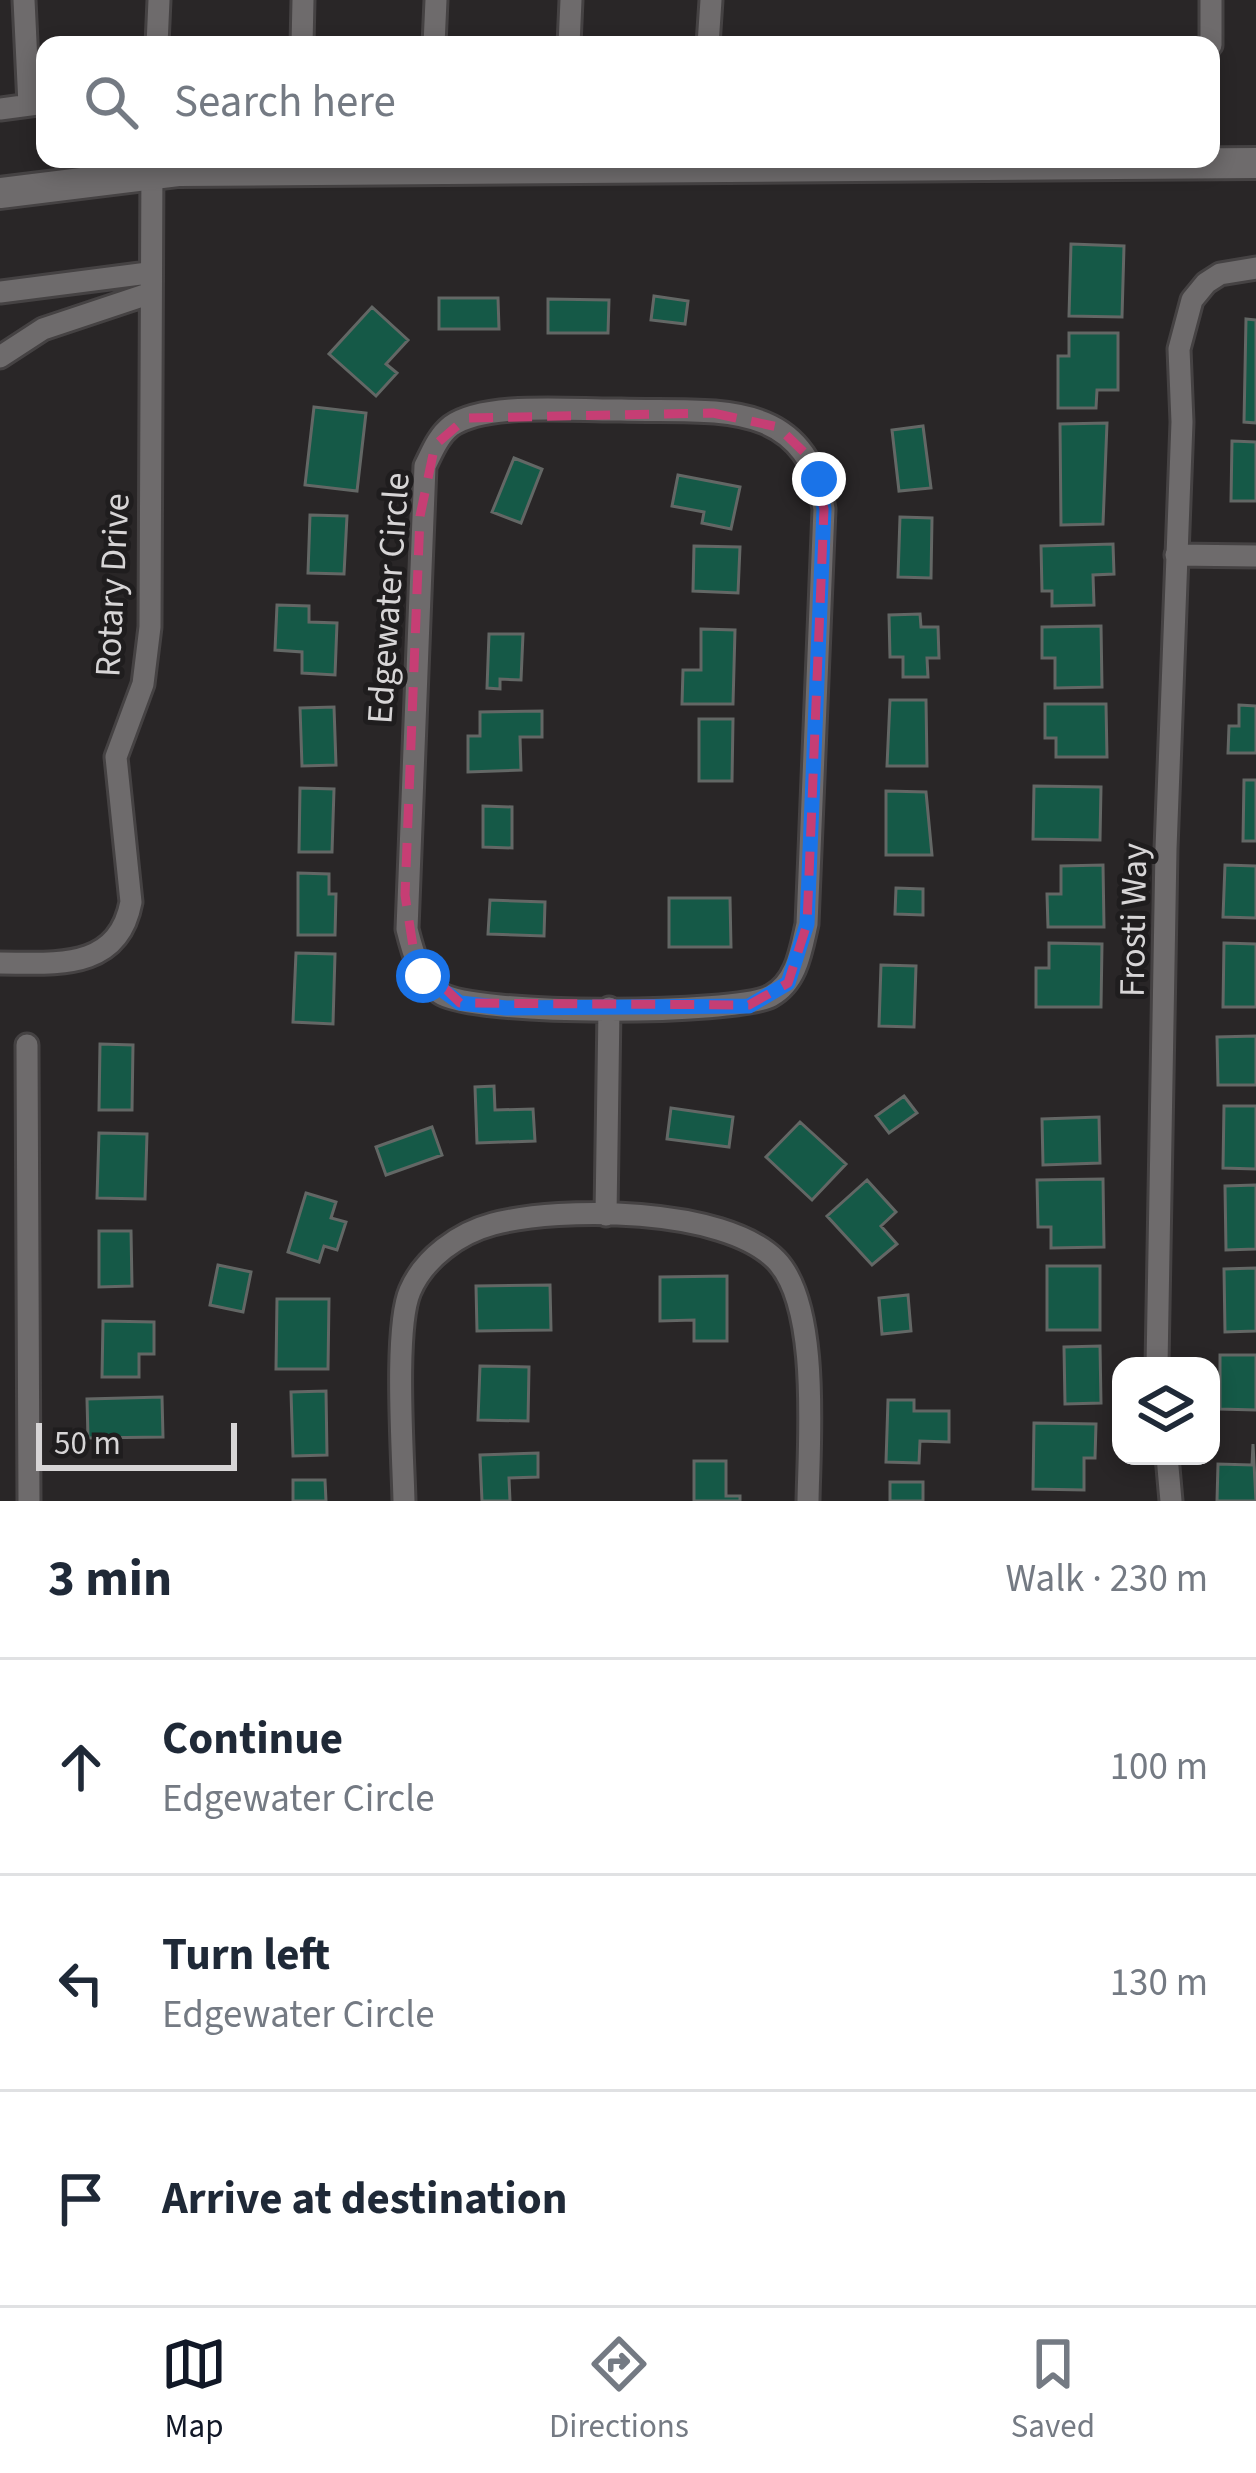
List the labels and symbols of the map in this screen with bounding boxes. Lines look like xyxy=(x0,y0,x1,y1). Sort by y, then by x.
route end xyxy=(792,452,846,506)
street label: Edgewater Circle xyxy=(354,471,423,725)
street label: Rotary Drive xyxy=(82,492,143,678)
street label: Frosti Way xyxy=(1107,842,1160,997)
route start xyxy=(396,949,450,1003)
scale bar xyxy=(36,1417,237,1470)

